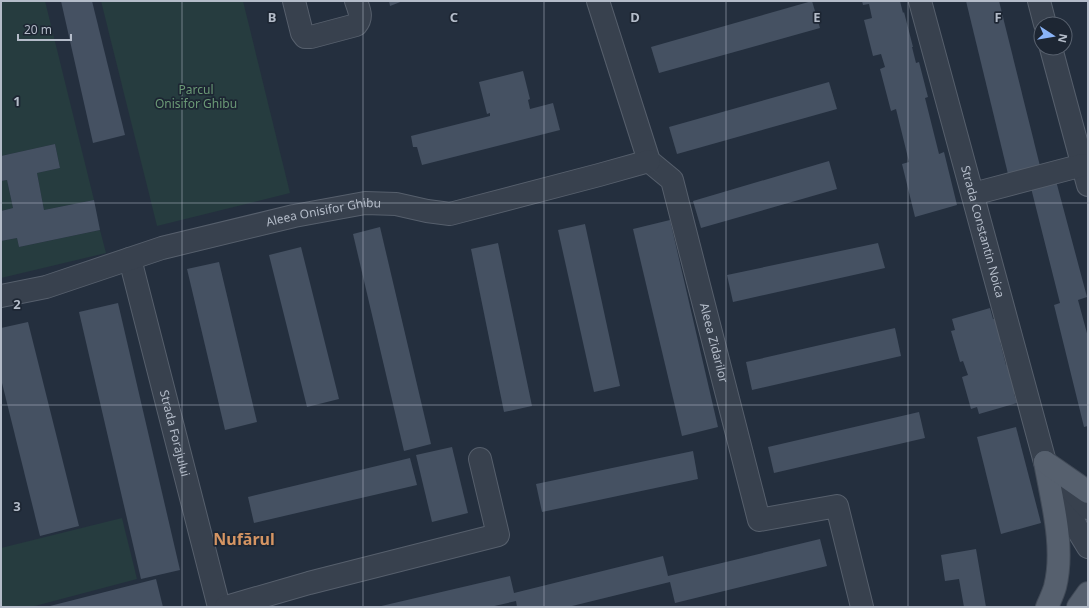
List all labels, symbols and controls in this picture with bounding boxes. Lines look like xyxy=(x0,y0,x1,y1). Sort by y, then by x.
text: B xyxy=(268,8,276,26)
text: C xyxy=(450,8,458,26)
text: D xyxy=(630,8,640,26)
text: E xyxy=(813,8,821,26)
text: F xyxy=(994,8,1002,26)
scale bar xyxy=(18,16,71,42)
north arrow xyxy=(1033,16,1073,56)
text: 20 m xyxy=(24,21,52,38)
text: N xyxy=(1055,32,1072,44)
park label: Parcul Onisifor Ghibu xyxy=(155,81,237,112)
text: 1 xyxy=(13,92,21,110)
street label: Strada Constantin Noica xyxy=(957,164,1009,299)
street label: Aleea Onisifor Ghibu xyxy=(264,194,381,230)
text: 2 xyxy=(13,295,21,313)
street label: Aleea Zidarilor xyxy=(696,301,733,385)
street label: Strada Forajului xyxy=(156,388,194,478)
text: 3 xyxy=(13,497,21,515)
district label: Nufărul xyxy=(213,528,275,550)

